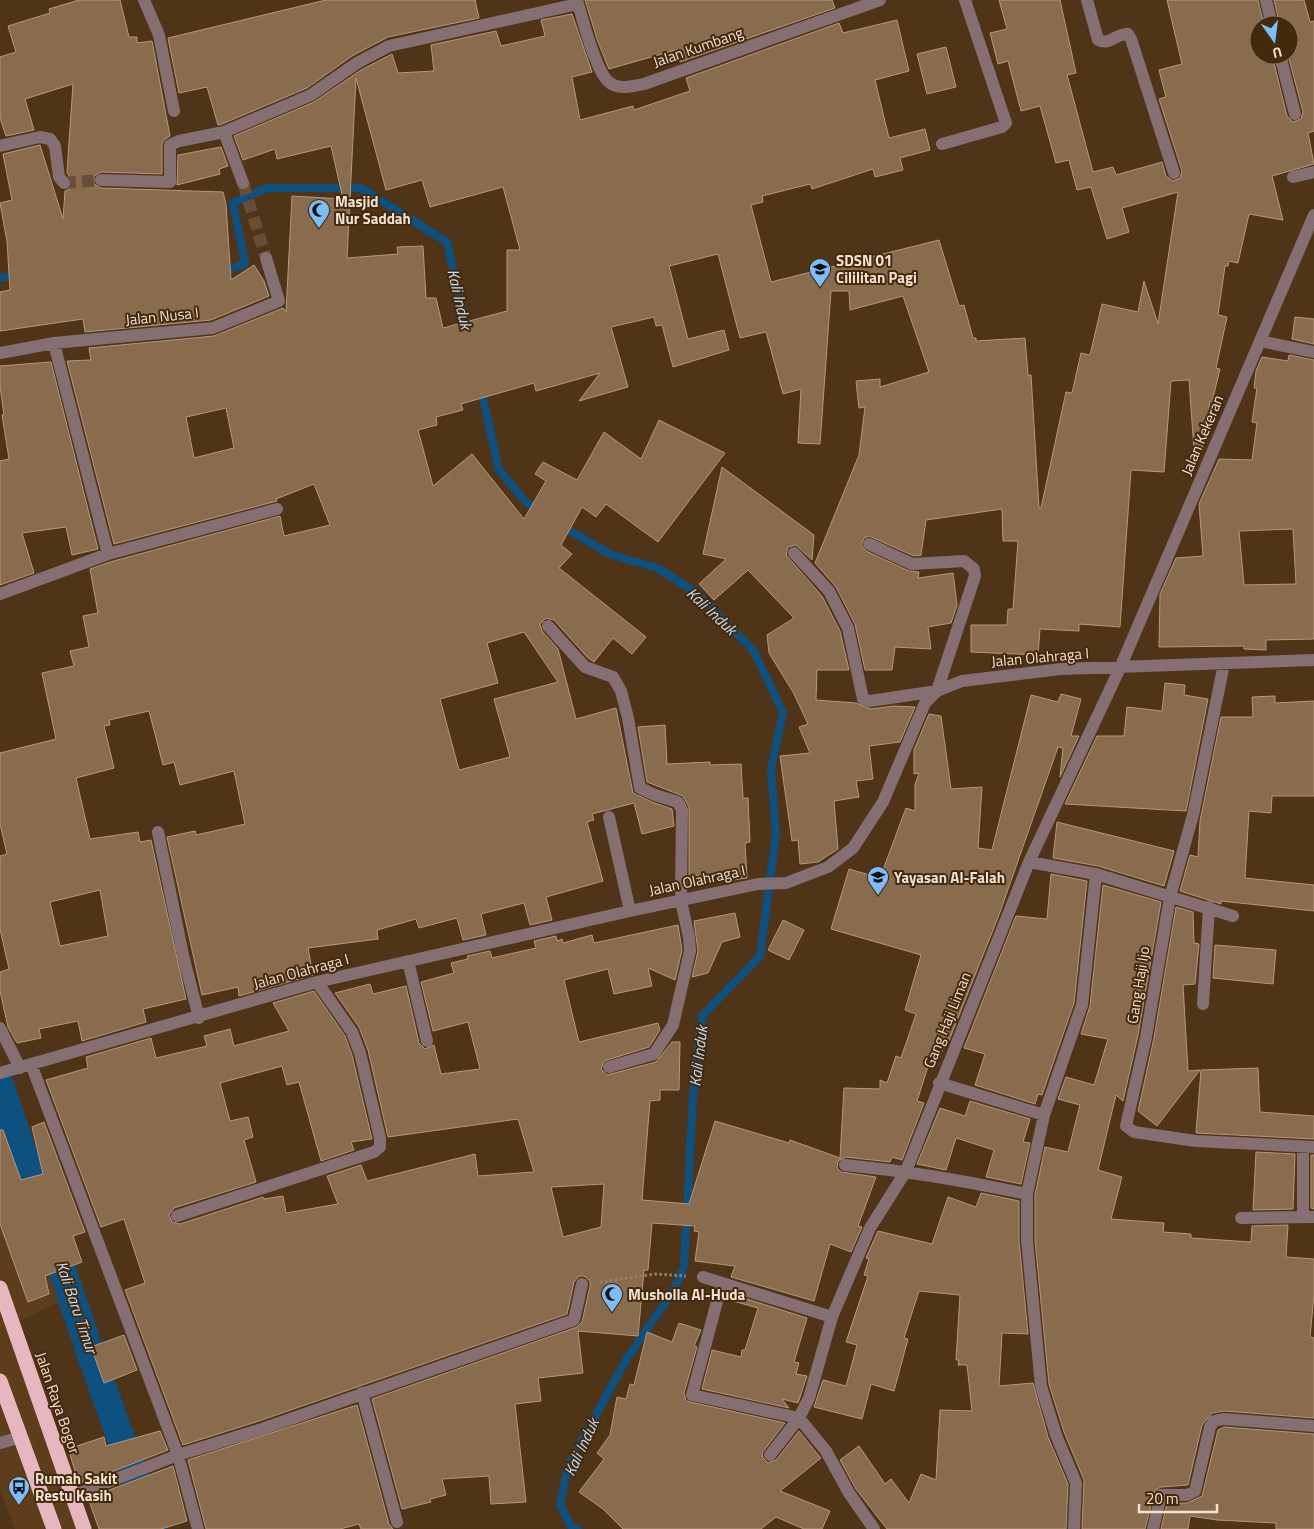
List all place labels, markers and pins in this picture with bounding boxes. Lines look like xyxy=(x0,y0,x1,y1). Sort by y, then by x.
place label: Masjid Nur Saddah xyxy=(335,190,411,230)
mosque icon: Masjid Nur Saddah xyxy=(307,198,331,229)
place label: SDSN 01 Cililitan Pagi xyxy=(836,249,917,289)
school or university icon: SDSN 01 Cililitan Pagi xyxy=(808,257,832,288)
school or university icon: Yayasan Al-Falah xyxy=(866,865,890,896)
place label: Yayasan Al-Falah xyxy=(894,866,1005,889)
mosque icon: Musholla Al-Huda xyxy=(600,1282,624,1313)
place label: Musholla Al-Huda xyxy=(628,1283,745,1306)
place label: Rumah Sakit Restu Kasih xyxy=(35,1467,118,1507)
bus stop icon: Rumah Sakit Restu Kasih xyxy=(7,1475,31,1506)

